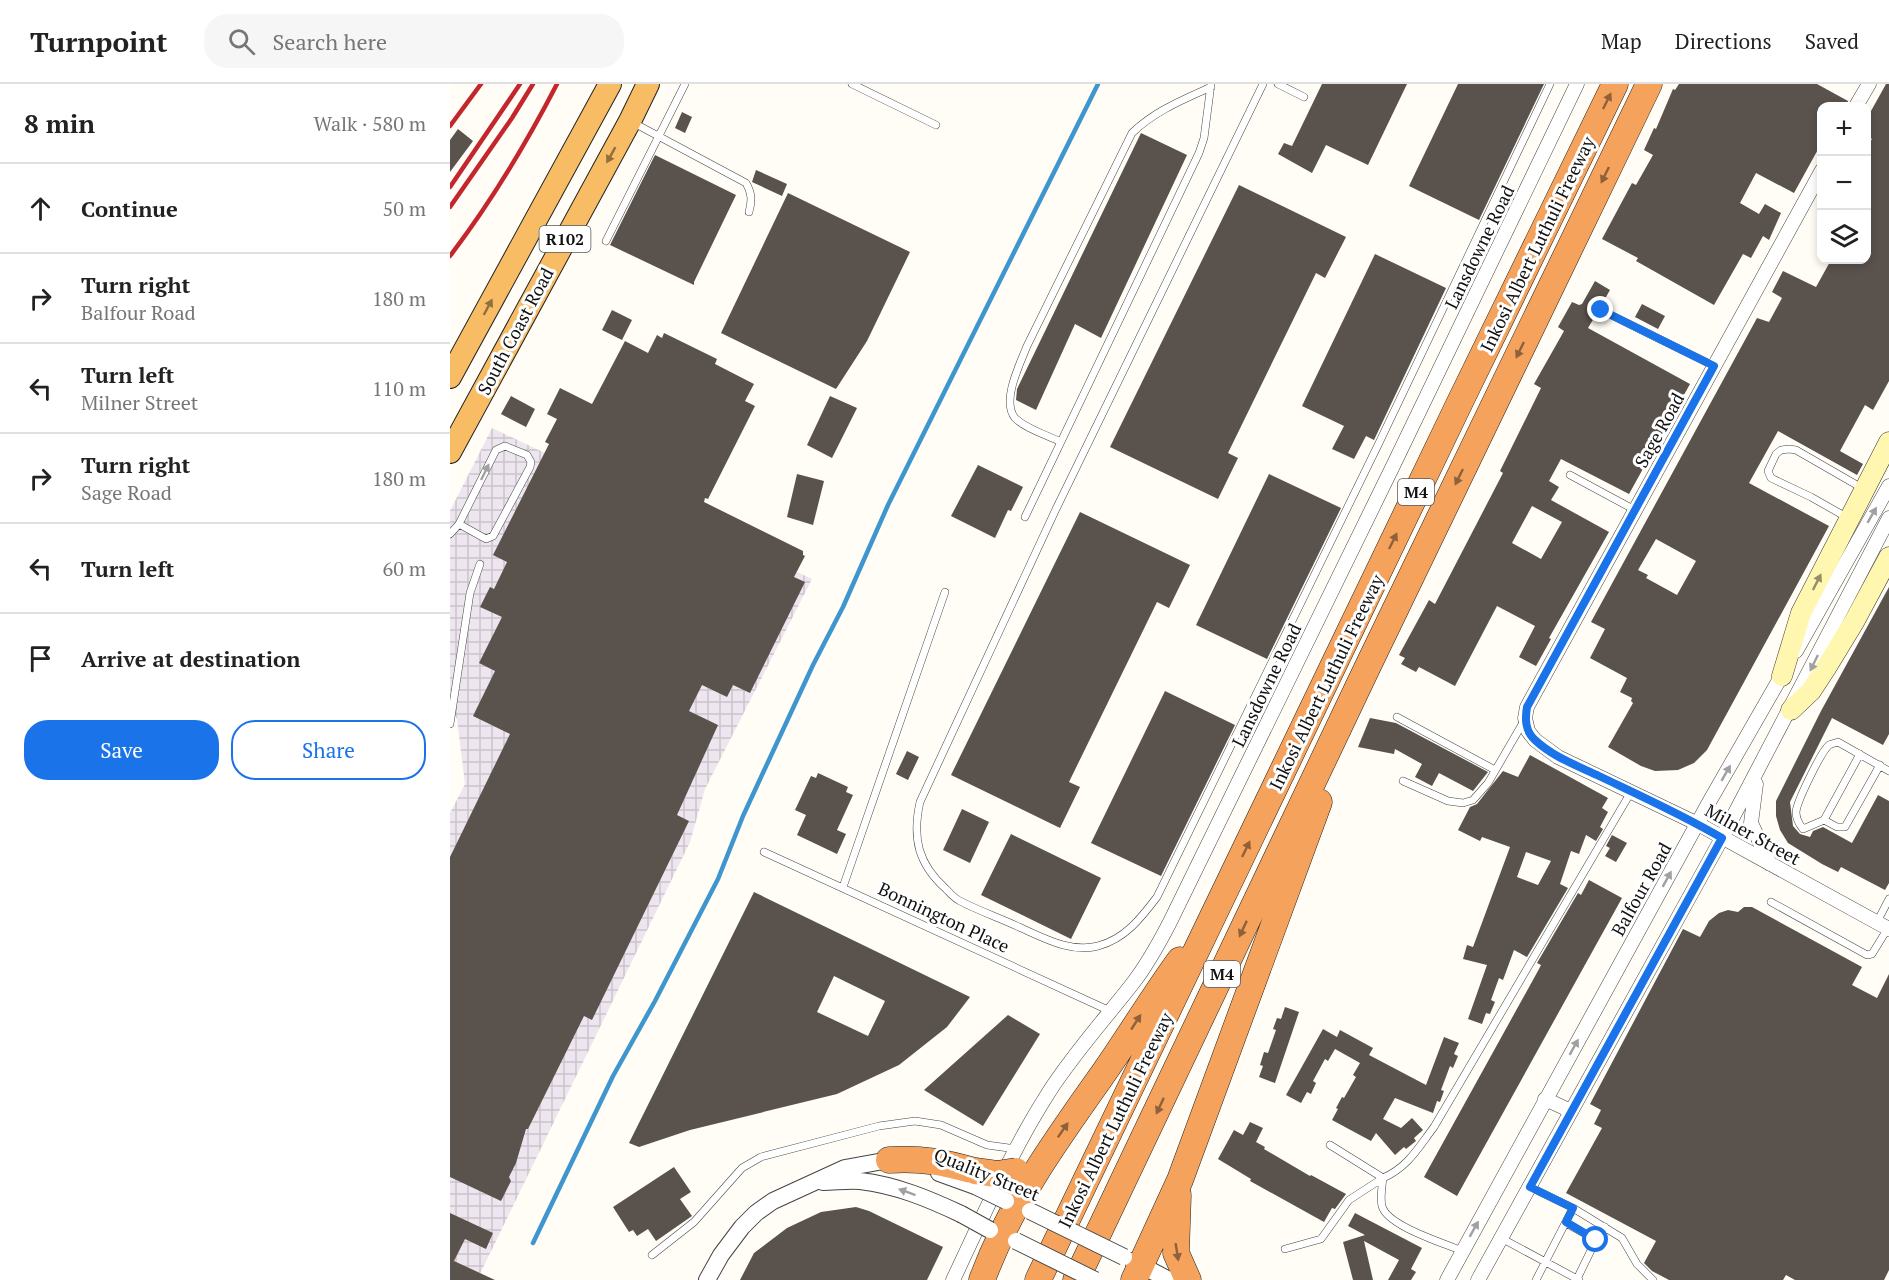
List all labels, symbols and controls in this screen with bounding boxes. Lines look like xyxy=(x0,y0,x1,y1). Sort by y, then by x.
search box xyxy=(204,14,624,68)
text: Turnpoint xyxy=(30,23,168,60)
icon: search xyxy=(225,25,258,58)
text: Search here xyxy=(273,27,387,56)
text: Map xyxy=(1601,27,1642,55)
text: Directions xyxy=(1675,27,1772,55)
text: Saved xyxy=(1805,27,1859,55)
one-way arrow xyxy=(1601,92,1611,110)
map controls xyxy=(1817,102,1871,264)
button: + xyxy=(1817,102,1871,156)
text: 8 min xyxy=(24,106,95,140)
text: Walk · 580 m xyxy=(314,110,426,137)
street label: Inkosi Albert Luthuli Freeway xyxy=(1474,131,1600,356)
one-way arrow xyxy=(606,146,616,163)
button: − xyxy=(1817,156,1871,210)
one-way arrow xyxy=(1600,166,1609,183)
street label: Lansdowne Road xyxy=(1439,181,1519,313)
icon: ahead xyxy=(24,192,57,225)
text: Continue xyxy=(81,194,178,223)
text: 50 m xyxy=(383,195,426,222)
button: layers xyxy=(1817,210,1871,264)
road number: R102 xyxy=(540,226,590,252)
street label: South Coast Road xyxy=(471,263,559,399)
text: Turn right xyxy=(81,270,190,299)
icon: right xyxy=(24,282,57,315)
text: 180 m xyxy=(372,285,426,312)
route end xyxy=(1587,296,1613,322)
one-way arrow xyxy=(483,298,493,315)
text: Balfour Road xyxy=(81,299,196,326)
one-way arrow xyxy=(1516,342,1525,359)
text: Turn left xyxy=(81,360,174,389)
icon: left xyxy=(24,372,57,405)
text: 110 m xyxy=(372,375,426,402)
street label: Sage Road xyxy=(1629,388,1689,472)
text: Milner Street xyxy=(81,389,198,416)
text: Turn right xyxy=(81,450,190,479)
icon: right xyxy=(24,462,57,495)
one-way arrow xyxy=(480,463,490,480)
text: 180 m xyxy=(372,465,426,492)
one-way arrow xyxy=(1454,468,1464,485)
text: Sage Road xyxy=(81,479,172,506)
road number: M4 xyxy=(1398,479,1434,505)
one-way arrow xyxy=(1867,506,1877,523)
one-way arrow xyxy=(1389,532,1398,549)
icon: left xyxy=(24,552,57,585)
text: Turn left xyxy=(81,554,174,583)
text: 60 m xyxy=(383,555,426,582)
street label: Inkosi Albert Luthuli Freeway xyxy=(1263,569,1389,794)
one-way arrow xyxy=(1811,573,1821,591)
street label: Lansdowne Road xyxy=(1226,619,1306,751)
icon: arrive xyxy=(24,642,57,675)
text: Arrive at destination xyxy=(81,644,300,673)
one-way arrow xyxy=(1809,655,1819,672)
button: Save xyxy=(24,720,219,780)
button: Share xyxy=(231,720,426,780)
one-way arrow xyxy=(1721,764,1731,781)
street label: Milner Street xyxy=(1701,798,1805,870)
street label: Balfour Road xyxy=(1606,838,1677,940)
one-way arrow xyxy=(1241,841,1250,858)
one-way arrow xyxy=(1662,871,1673,887)
street label: Bonnington Place xyxy=(875,876,1013,958)
one-way arrow xyxy=(1238,921,1247,938)
road number: M4 xyxy=(1204,961,1240,987)
street label: Inkosi Albert Luthuli Freeway xyxy=(1052,1007,1178,1232)
one-way arrow xyxy=(1130,1014,1141,1030)
one-way arrow xyxy=(1569,1039,1579,1056)
one-way arrow xyxy=(1155,1097,1164,1114)
one-way arrow xyxy=(1057,1122,1069,1138)
street label: Quality Street xyxy=(931,1142,1044,1206)
one-way arrow xyxy=(898,1186,916,1196)
one-way arrow xyxy=(1469,1220,1479,1237)
route start xyxy=(1582,1226,1608,1252)
one-way arrow xyxy=(1173,1243,1182,1262)

